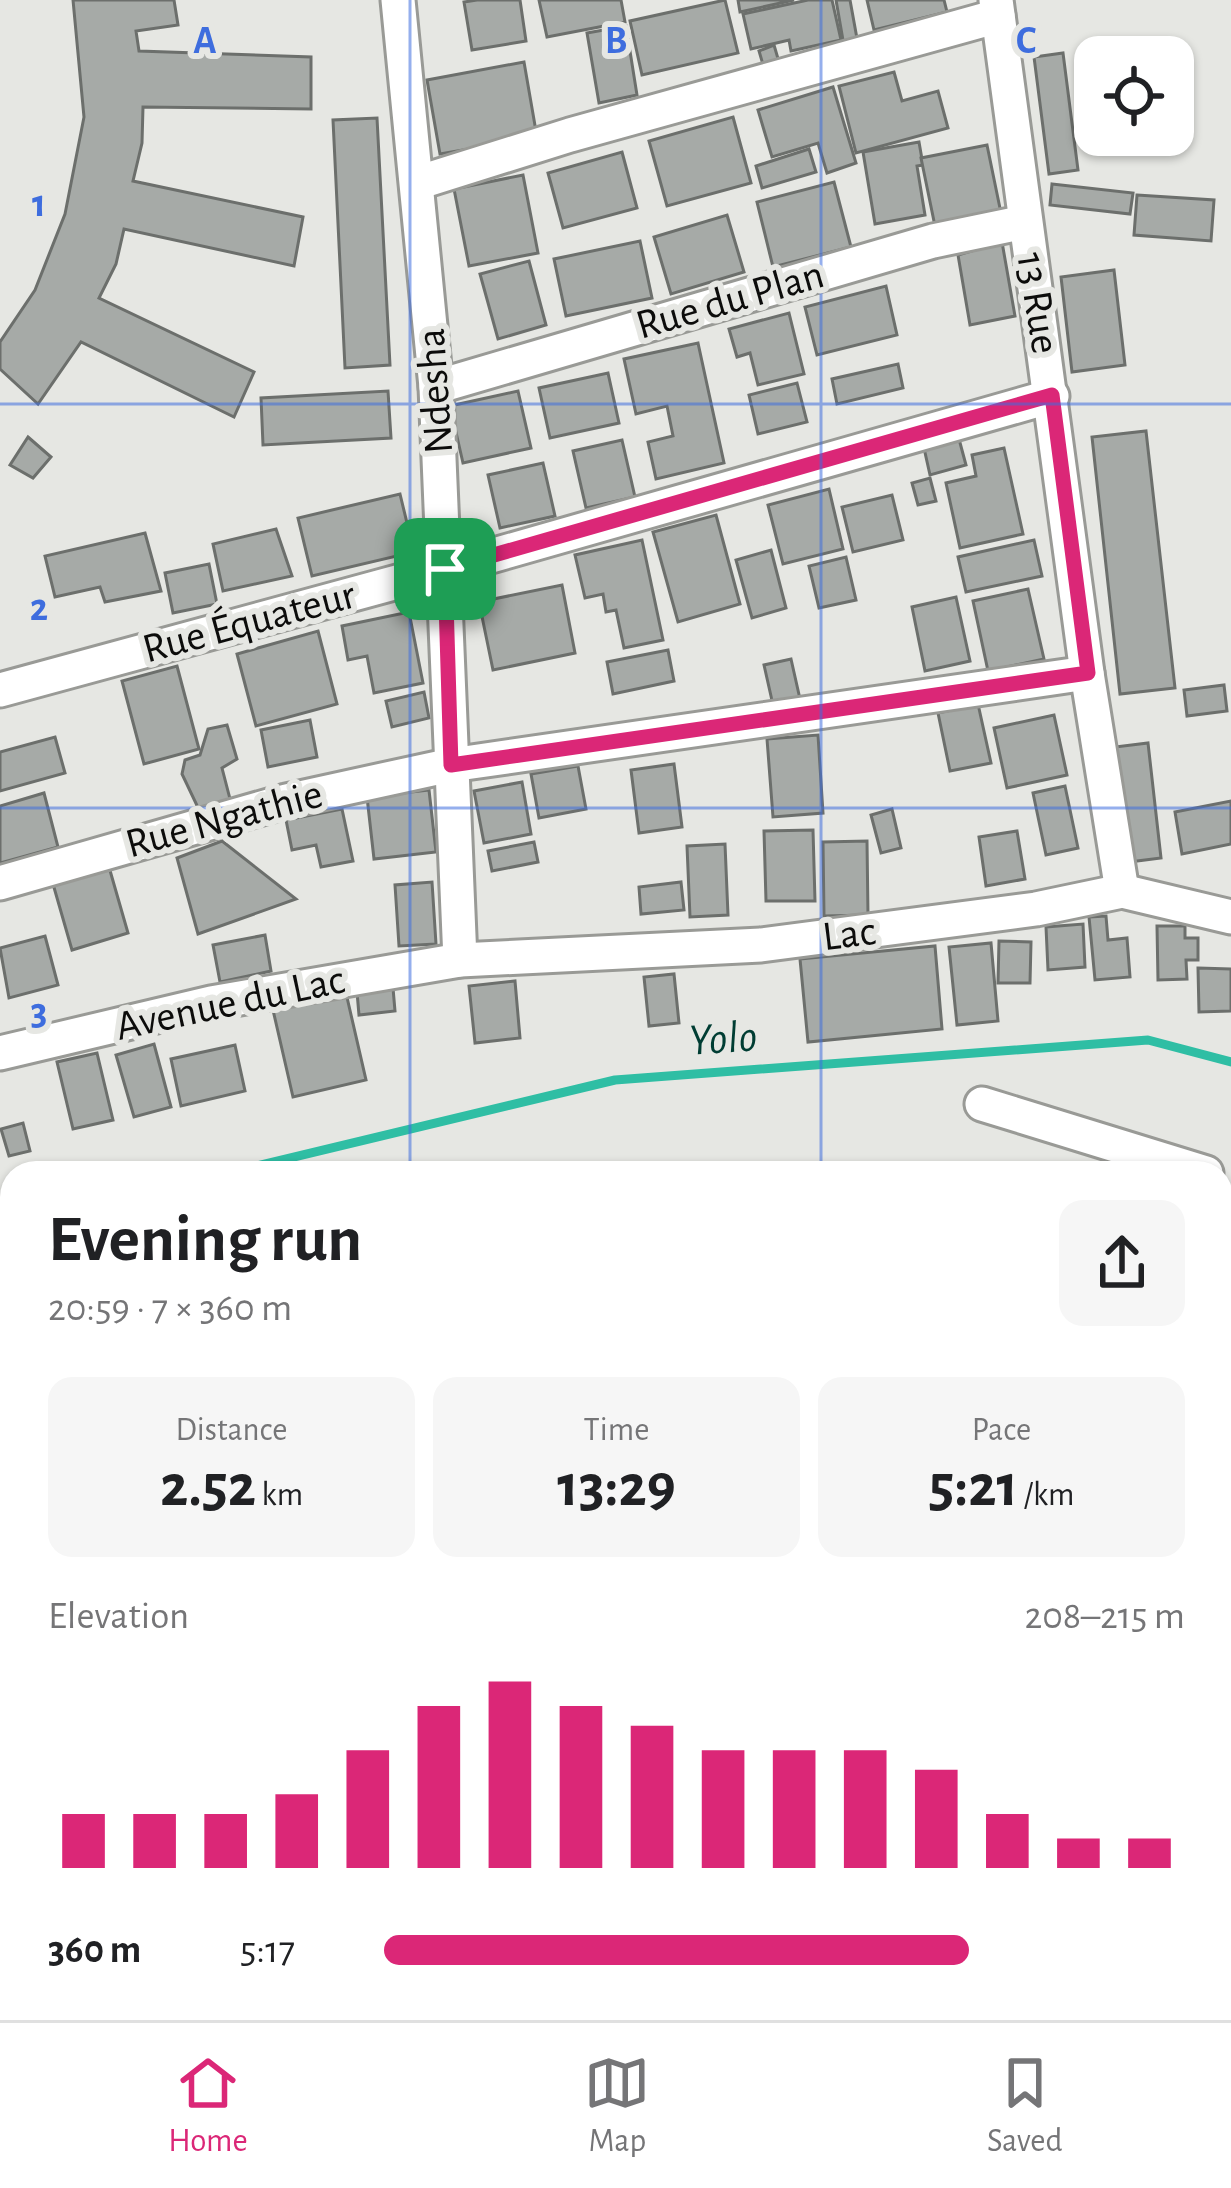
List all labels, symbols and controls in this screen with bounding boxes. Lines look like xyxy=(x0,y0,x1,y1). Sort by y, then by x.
text: A xyxy=(193,22,217,61)
text: B xyxy=(605,22,627,61)
text: C xyxy=(1016,22,1036,61)
map controls xyxy=(1074,36,1194,156)
button: locate xyxy=(1074,36,1194,156)
text: 1 xyxy=(32,185,46,224)
street label: 13 Rue xyxy=(1009,249,1067,357)
street label: Rue du Plan xyxy=(631,253,829,347)
street label: Ndesha xyxy=(410,327,460,455)
pin xyxy=(394,518,496,620)
icon: arrive xyxy=(412,536,478,602)
street label: Rue Équateur xyxy=(137,569,360,671)
text: 2 xyxy=(30,589,48,628)
street label: Rue Ngathie xyxy=(121,773,327,865)
street label: Lac xyxy=(820,910,878,958)
street label: Avenue du Lac xyxy=(112,958,348,1048)
text: 3 xyxy=(31,993,47,1032)
water label: Yolo xyxy=(688,1014,758,1064)
button: share xyxy=(1059,1200,1185,1326)
text: Evening run xyxy=(48,1207,362,1273)
text: 20:59 · 7 × 360 m xyxy=(48,1289,292,1328)
text: Distance xyxy=(176,1414,287,1447)
text: Time xyxy=(584,1414,649,1447)
text: Pace xyxy=(972,1414,1031,1447)
text: 2.52 xyxy=(160,1457,256,1517)
text: 13:29 xyxy=(557,1457,676,1517)
text: 5:21 xyxy=(929,1457,1018,1517)
text: km xyxy=(256,1479,303,1512)
text: /km xyxy=(1018,1479,1074,1512)
text: Elevation xyxy=(48,1597,189,1636)
text: 208–215 m xyxy=(1025,1597,1185,1636)
text: 360 m xyxy=(48,1931,141,1970)
text: 5:17 xyxy=(240,1931,295,1970)
tab: Home xyxy=(168,2050,248,2162)
tab: Map xyxy=(584,2050,650,2162)
tab: Saved xyxy=(987,2050,1063,2162)

